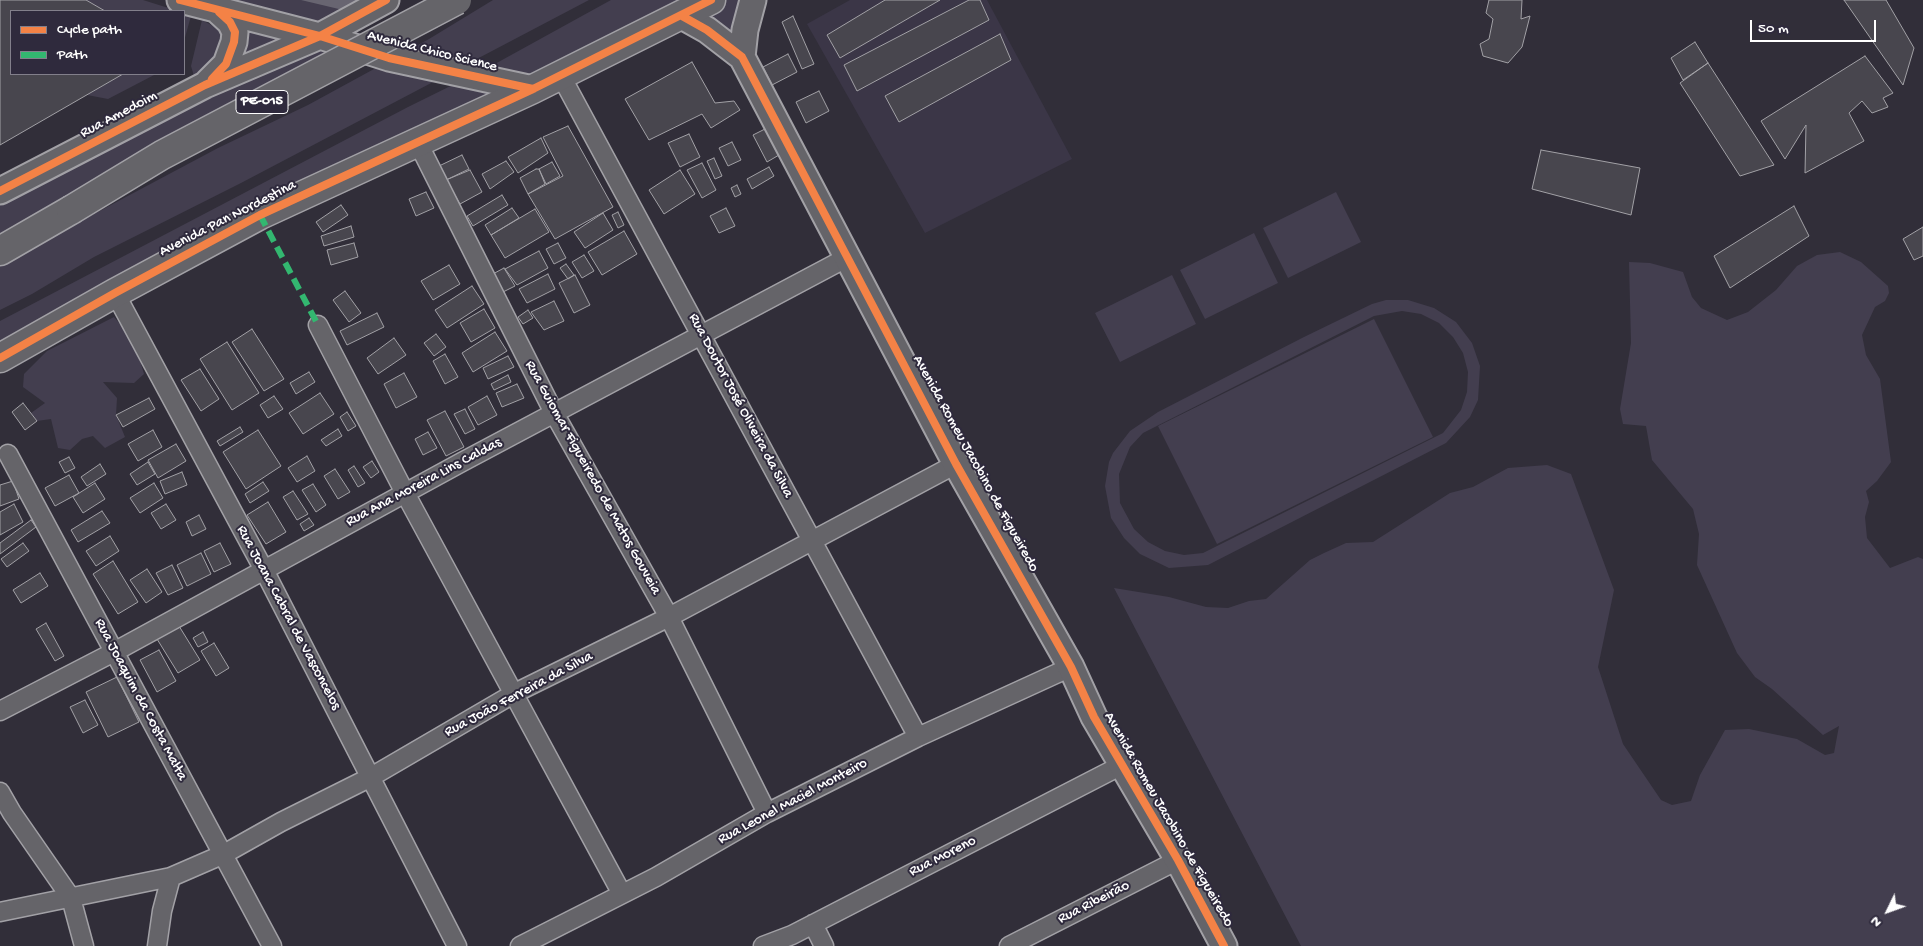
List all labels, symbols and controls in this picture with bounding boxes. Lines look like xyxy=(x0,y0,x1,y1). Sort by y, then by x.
legend xyxy=(10,10,185,75)
scale bar xyxy=(1753,10,1879,42)
text: 50 m xyxy=(1758,20,1789,38)
text: Cycle path xyxy=(57,21,122,39)
street label: Avenida Chico Science xyxy=(365,27,499,77)
text: Path xyxy=(57,46,88,64)
street label: Rua Amedoim xyxy=(77,87,161,143)
road number: PE-015 xyxy=(236,90,288,114)
street label: Avenida Pan Nordestina xyxy=(157,177,299,261)
street label: Rua Doutor José Oliveira da Silva xyxy=(684,311,796,501)
street label: Avenida Romeu Jacobino de Figueiredo xyxy=(908,353,1042,575)
street label: Rua Guiomar Figueiredo de Matos Gouveia xyxy=(520,358,664,598)
street label: Rua Ana Moreira Lins Caldas xyxy=(343,434,505,532)
street label: Rua Joana Cabral de Vasconcelos xyxy=(232,523,344,713)
street label: Rua Joaquim da Costa Malta xyxy=(90,616,190,784)
street label: Rua João Ferreira da Silva xyxy=(442,648,596,742)
street label: Avenida Romeu Jacobino de Figueiredo xyxy=(1099,709,1237,931)
street label: Rua Leonel Maciel Monteiro xyxy=(715,755,871,849)
street label: Rua Moreno xyxy=(906,832,980,882)
street label: Rua Ribeirão xyxy=(1055,877,1133,929)
north arrow xyxy=(1863,886,1913,936)
text: N xyxy=(1867,912,1886,930)

